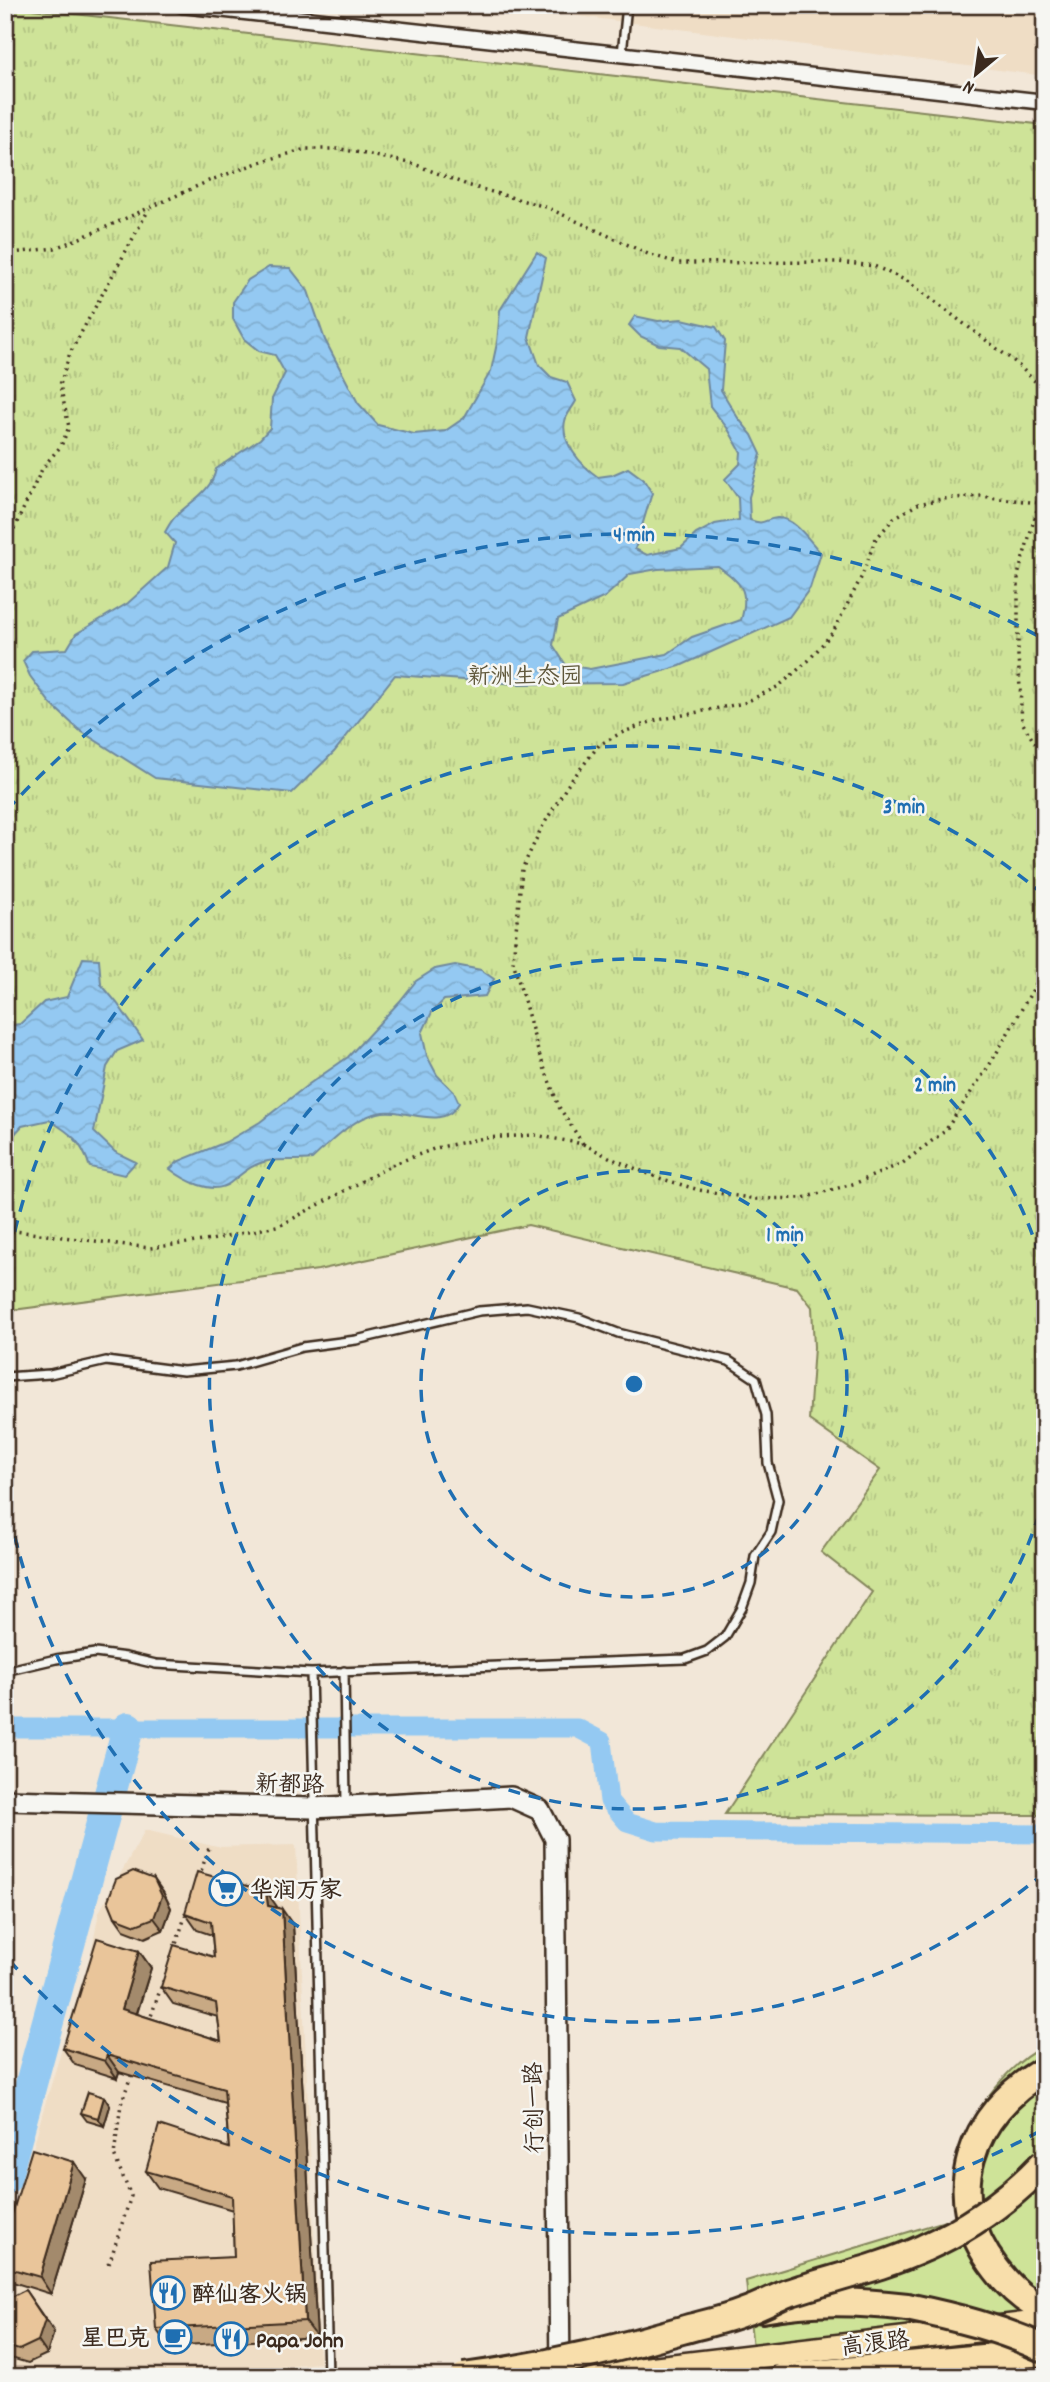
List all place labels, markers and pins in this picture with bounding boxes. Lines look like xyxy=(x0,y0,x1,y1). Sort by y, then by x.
centre of rings xyxy=(622,1372,646,1396)
supermarket icon: 华润万家 xyxy=(207,1870,245,1908)
place label: 华润万家 xyxy=(250,1876,342,1909)
restaurant icon: 醉仙客火锅 xyxy=(149,2274,187,2312)
place label: 醉仙客火锅 xyxy=(192,2280,307,2313)
cafe icon: 星巴克 xyxy=(156,2318,194,2356)
restaurant icon: Papa John xyxy=(212,2320,250,2358)
place label: 星巴克 xyxy=(81,2324,150,2357)
place label: Papa John xyxy=(256,2326,344,2359)

